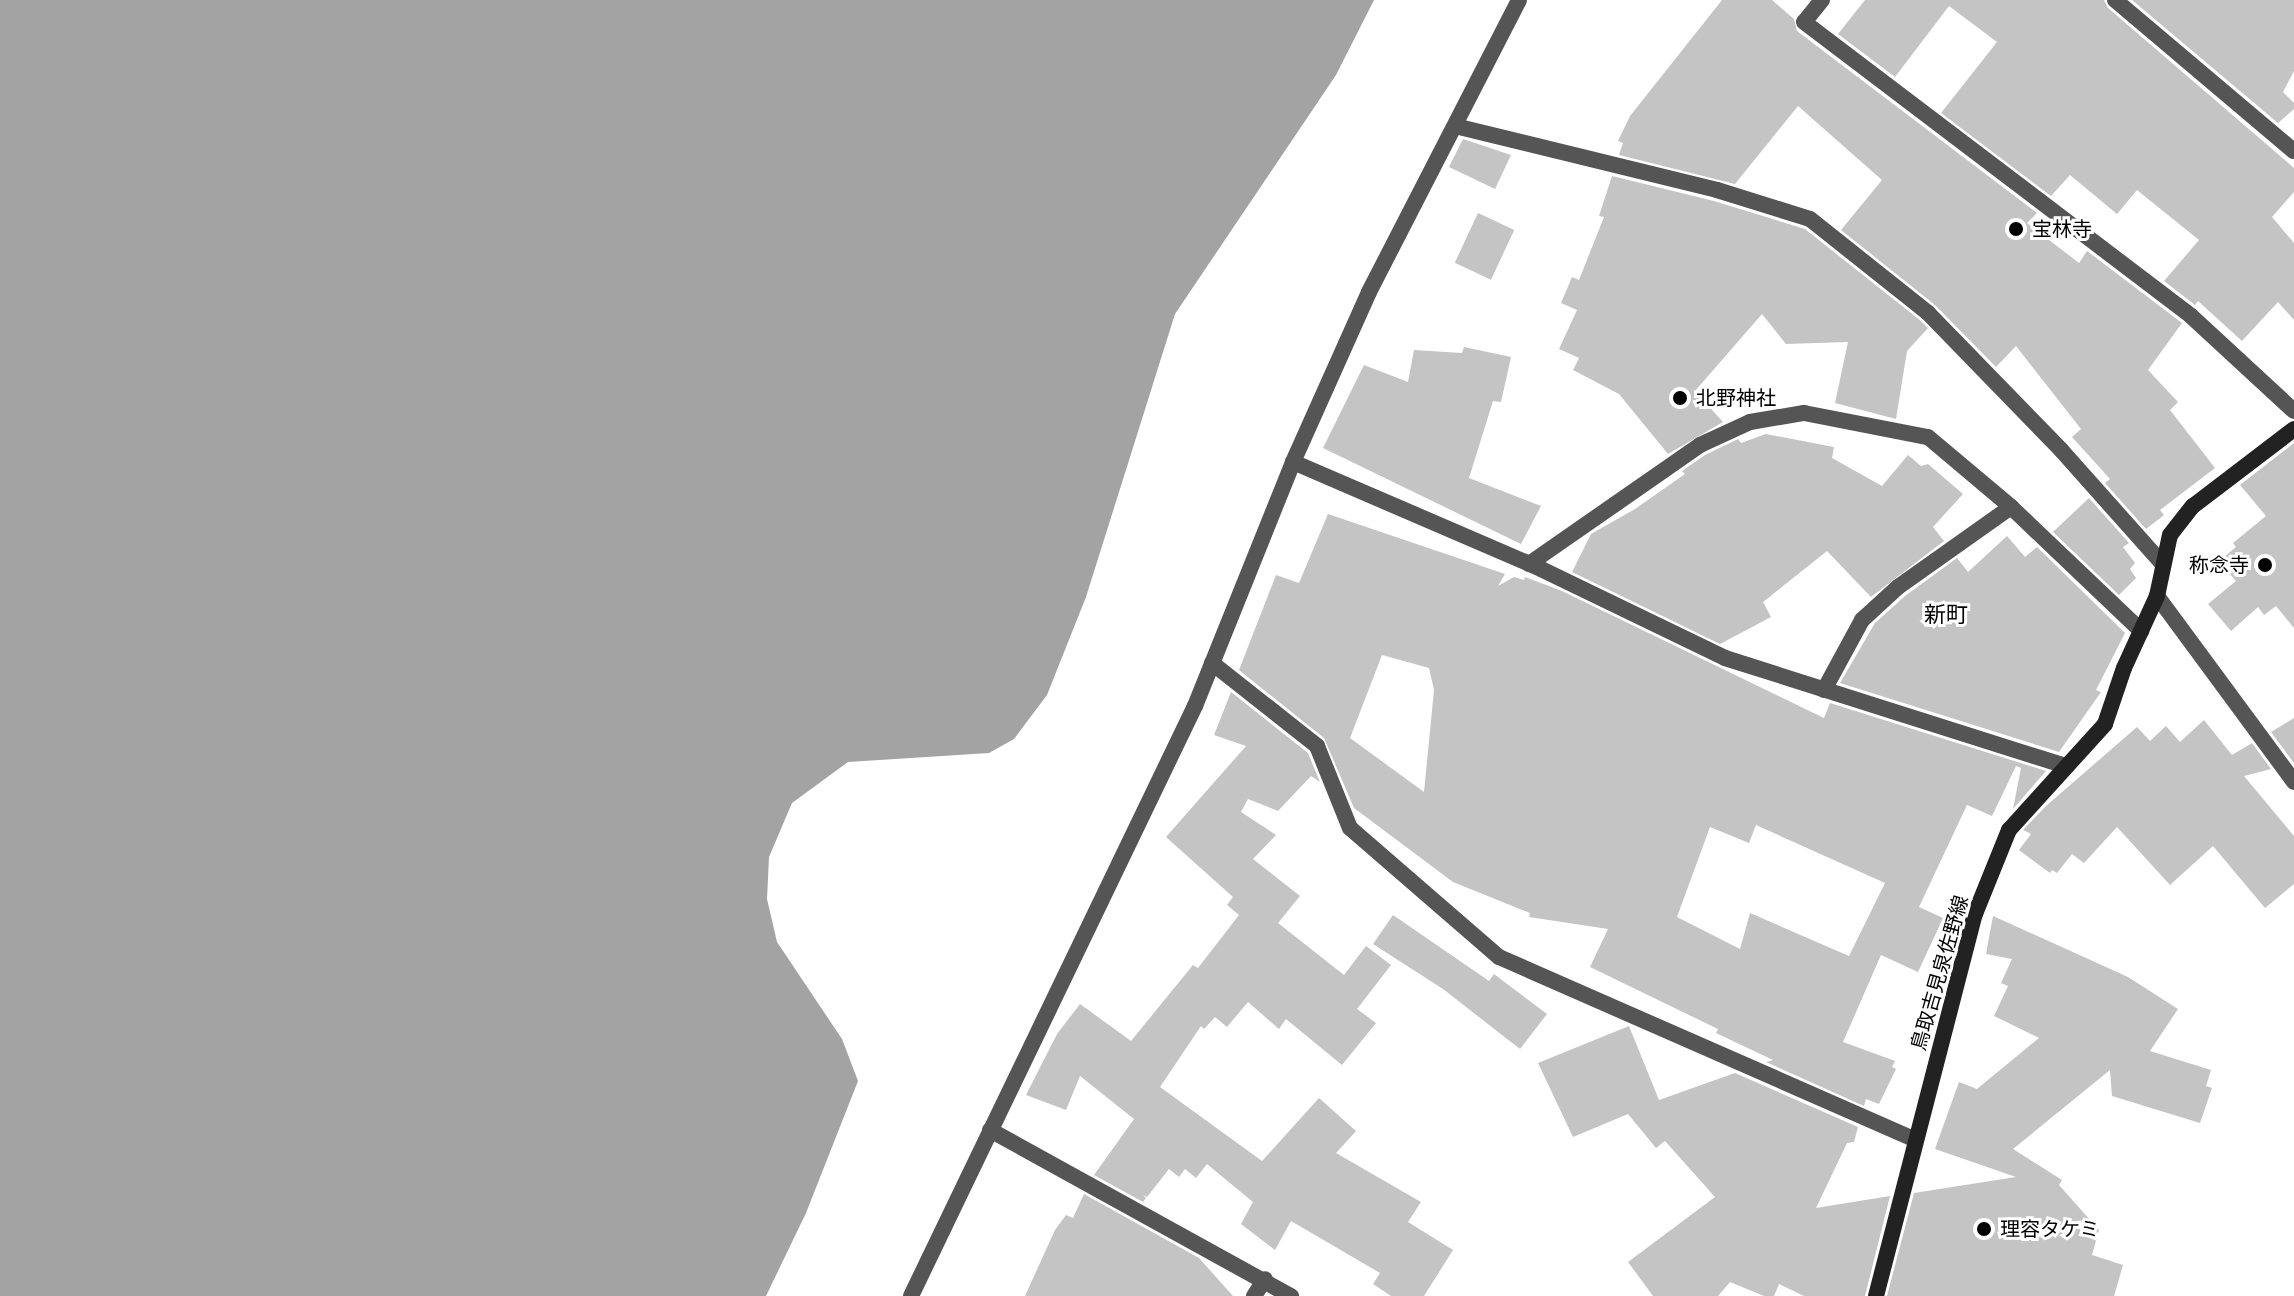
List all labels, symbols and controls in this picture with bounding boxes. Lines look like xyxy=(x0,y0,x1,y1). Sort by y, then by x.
place label: 宝林寺 xyxy=(2032,217,2092,241)
marker: 宝林寺 xyxy=(2007,220,2025,238)
place label: 北野神社 xyxy=(1696,386,1776,410)
marker: 北野神社 xyxy=(1671,389,1689,407)
place label: 称念寺 xyxy=(2189,553,2249,577)
marker: 称念寺 xyxy=(2256,556,2274,574)
district label: 新町 xyxy=(1924,602,1968,628)
street label: 鳥取吉見泉佐野線 xyxy=(1906,893,1974,1053)
place label: 理容タケミ xyxy=(2000,1217,2100,1241)
marker: 理容タケミ xyxy=(1975,1220,1993,1238)

